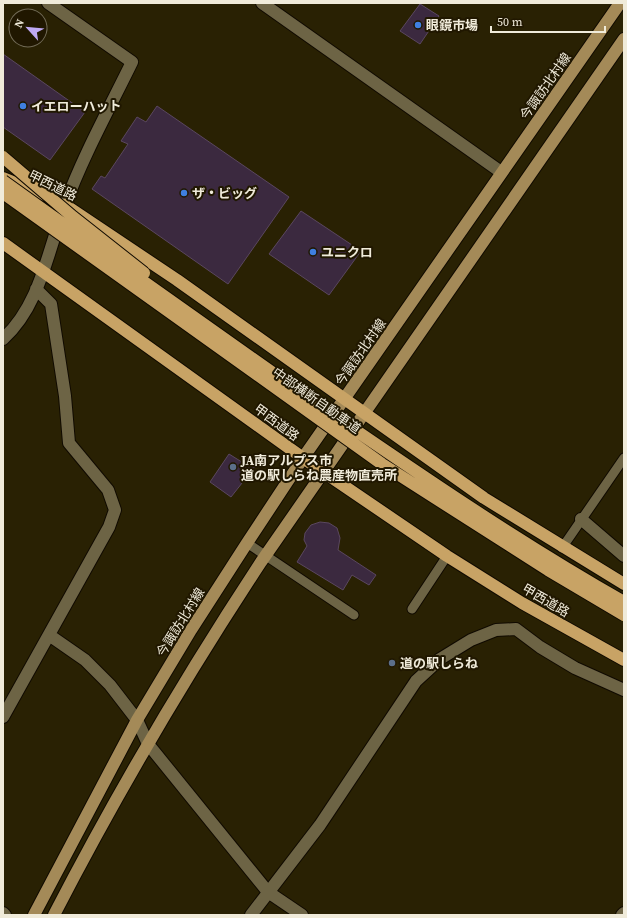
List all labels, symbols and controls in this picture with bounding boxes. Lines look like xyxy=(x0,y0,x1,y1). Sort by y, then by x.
north arrow xyxy=(8,8,48,48)
scale bar xyxy=(491,8,605,34)
text: 50 m xyxy=(497,14,523,30)
text: N xyxy=(11,17,28,31)
place label: 眼鏡市場 xyxy=(426,17,478,34)
marker: 眼鏡市場 xyxy=(413,20,423,30)
street label: 今諏訪北村線 xyxy=(516,49,575,123)
place label: イエローハット xyxy=(31,98,122,115)
marker: イエローハット xyxy=(18,101,28,111)
street label: 甲西道路 xyxy=(26,166,80,204)
place label: ザ・ビッグ xyxy=(192,185,257,202)
marker: ザ・ビッグ xyxy=(179,188,189,198)
place label: ユニクロ xyxy=(321,244,373,261)
marker: ユニクロ xyxy=(308,247,318,257)
street label: 今諏訪北村線 xyxy=(331,315,390,389)
street label: 中部横断自動車道 xyxy=(269,364,364,437)
street label: 甲西道路 xyxy=(251,400,303,445)
place label: JA南アルプス市 道の駅しらね農産物直売所 xyxy=(240,452,397,484)
marker: JA南アルプス市 道の駅しらね農産物直売所 xyxy=(228,462,238,472)
street label: 甲西道路 xyxy=(519,580,573,621)
street label: 今諏訪北村線 xyxy=(153,585,208,660)
place label: 道の駅しらね xyxy=(400,655,478,672)
marker: 道の駅しらね xyxy=(387,658,397,668)

